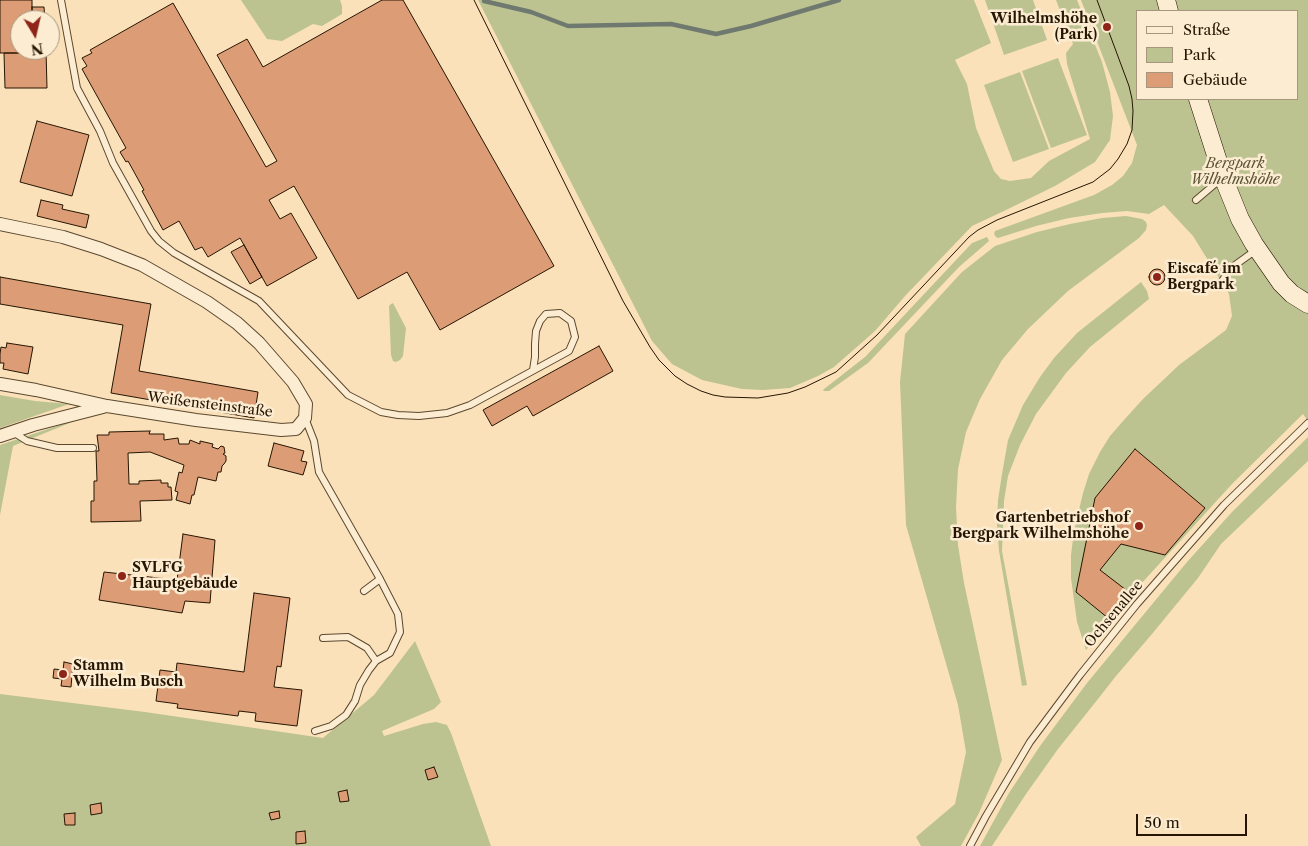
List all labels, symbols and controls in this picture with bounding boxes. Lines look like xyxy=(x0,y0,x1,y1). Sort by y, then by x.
north arrow xyxy=(10,10,60,60)
legend xyxy=(1136,10,1298,100)
place label: Wilhelmshöhe (Park) xyxy=(991,11,1097,44)
text: Straße xyxy=(1183,20,1230,39)
marker: Wilhelmshöhe (Park) xyxy=(1101,21,1113,33)
text: N xyxy=(30,39,45,59)
text: Park xyxy=(1183,45,1216,64)
text: Gebäude xyxy=(1183,70,1247,89)
park label: Bergpark Wilhelmshöhe xyxy=(1190,156,1280,188)
place label: Eiscafé im Bergpark xyxy=(1167,261,1241,294)
marker: Eiscafé im Bergpark xyxy=(1151,271,1163,283)
street label: Weißensteinstraße xyxy=(146,389,274,421)
place label: Gartenbetriebshof Bergpark Wilhelmshöhe xyxy=(952,510,1129,542)
marker: Gartenbetriebshof Bergpark Wilhelmshöhe xyxy=(1133,520,1145,532)
place label: SVLFG Hauptgebäude xyxy=(132,560,238,592)
marker: SVLFG Hauptgebäude xyxy=(116,570,128,582)
street label: Ochsenallee xyxy=(1081,577,1147,651)
place label: Stamm Wilhelm Busch xyxy=(73,658,183,690)
marker: Stamm Wilhelm Busch xyxy=(57,668,69,680)
scale bar xyxy=(1138,804,1249,836)
text: 50 m xyxy=(1144,813,1180,832)

